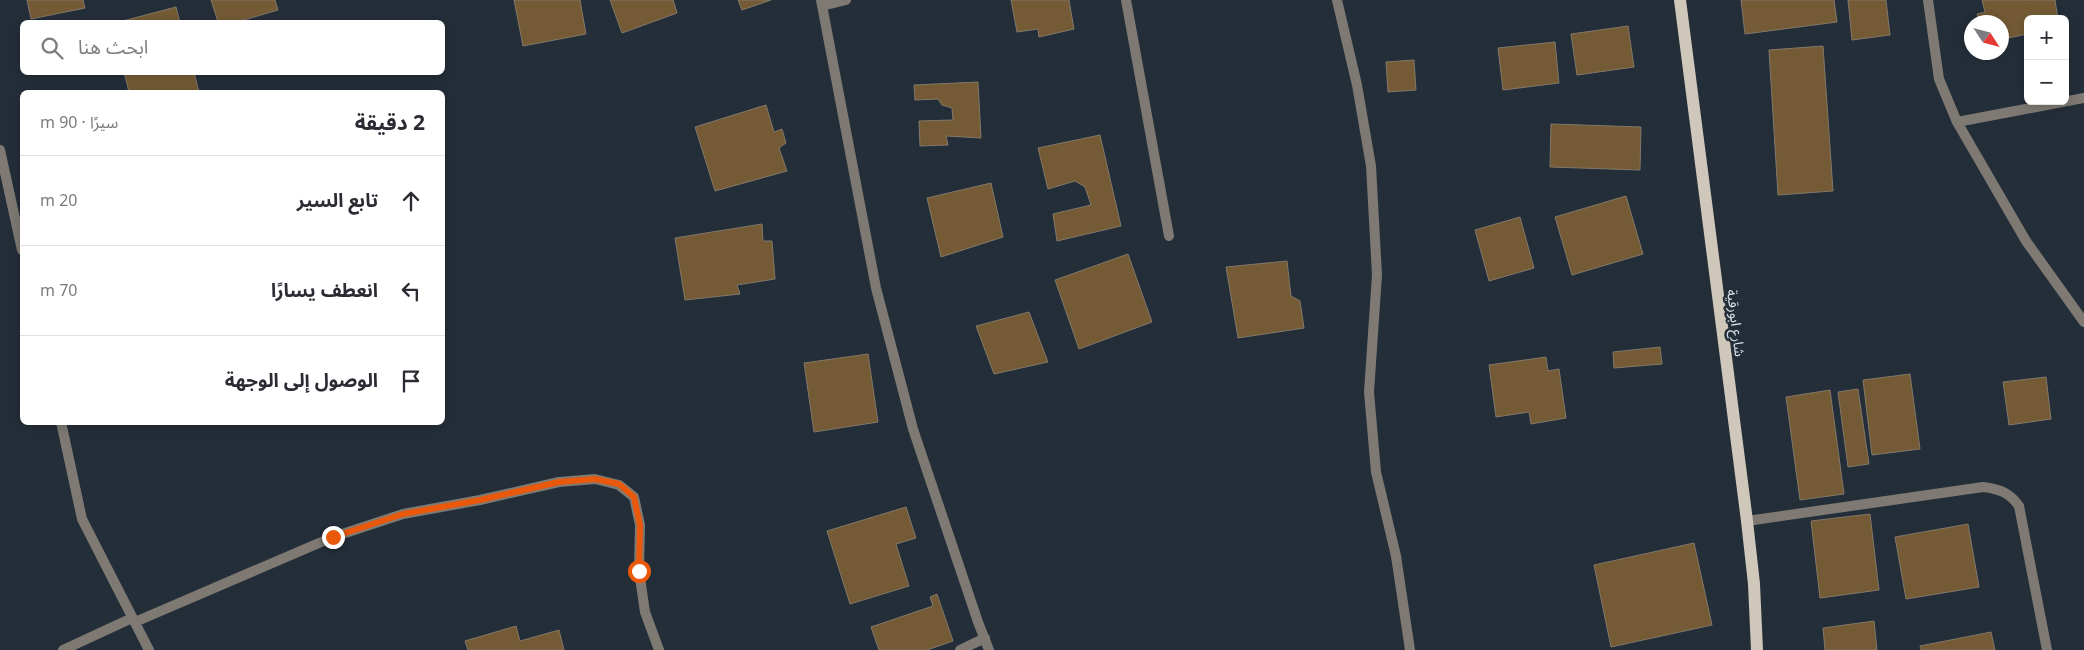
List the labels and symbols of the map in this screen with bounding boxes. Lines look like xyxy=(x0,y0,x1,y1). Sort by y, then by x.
north arrow xyxy=(1964,15,2009,60)
street label: شارع ابورقية xyxy=(1717,288,1754,358)
route end xyxy=(322,526,345,549)
route start xyxy=(628,560,651,583)

